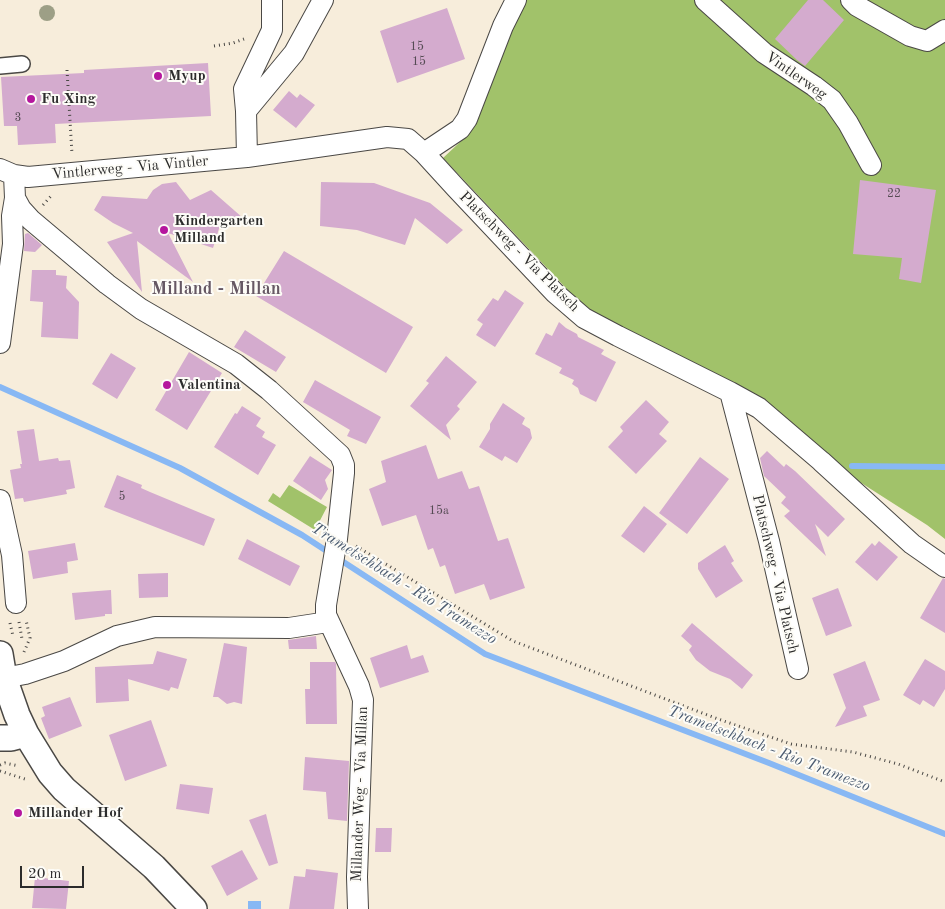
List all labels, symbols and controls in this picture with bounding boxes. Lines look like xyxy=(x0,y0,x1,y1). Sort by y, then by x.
house number: 15 xyxy=(410,40,424,54)
street label: Vintlerweg xyxy=(762,48,830,104)
house number: 15 xyxy=(412,55,426,69)
place label: Myup xyxy=(168,67,206,85)
marker: Myup xyxy=(152,70,164,82)
place label: Fu Xing xyxy=(41,90,96,108)
marker: Fu Xing xyxy=(25,93,37,105)
house number: 3 xyxy=(15,111,21,125)
street label: Vintlerweg - Via Vintler xyxy=(51,152,209,184)
house number: 22 xyxy=(887,187,901,201)
street label: Platschweg - Via Platsch xyxy=(455,188,583,316)
place label: Kindergarten Milland xyxy=(174,212,263,247)
marker: Kindergarten Milland xyxy=(158,224,170,236)
district label: Milland - Millan xyxy=(151,278,281,300)
place label: Valentina xyxy=(177,376,241,394)
marker: Valentina xyxy=(161,379,173,391)
house number: 5 xyxy=(119,490,125,504)
street label: Platschweg - Via Platsch xyxy=(748,493,802,655)
house number: 15a xyxy=(429,504,449,518)
water label: Trametschbach - Rio Tramezzo xyxy=(308,519,500,649)
water label: Trametschbach - Rio Tramezzo xyxy=(665,702,873,796)
street label: Millander Weg - Via Millan xyxy=(348,706,372,882)
place label: Millander Hof xyxy=(28,804,122,822)
marker: Millander Hof xyxy=(12,807,24,819)
scale bar xyxy=(22,856,86,888)
text: 20 m xyxy=(28,867,62,882)

